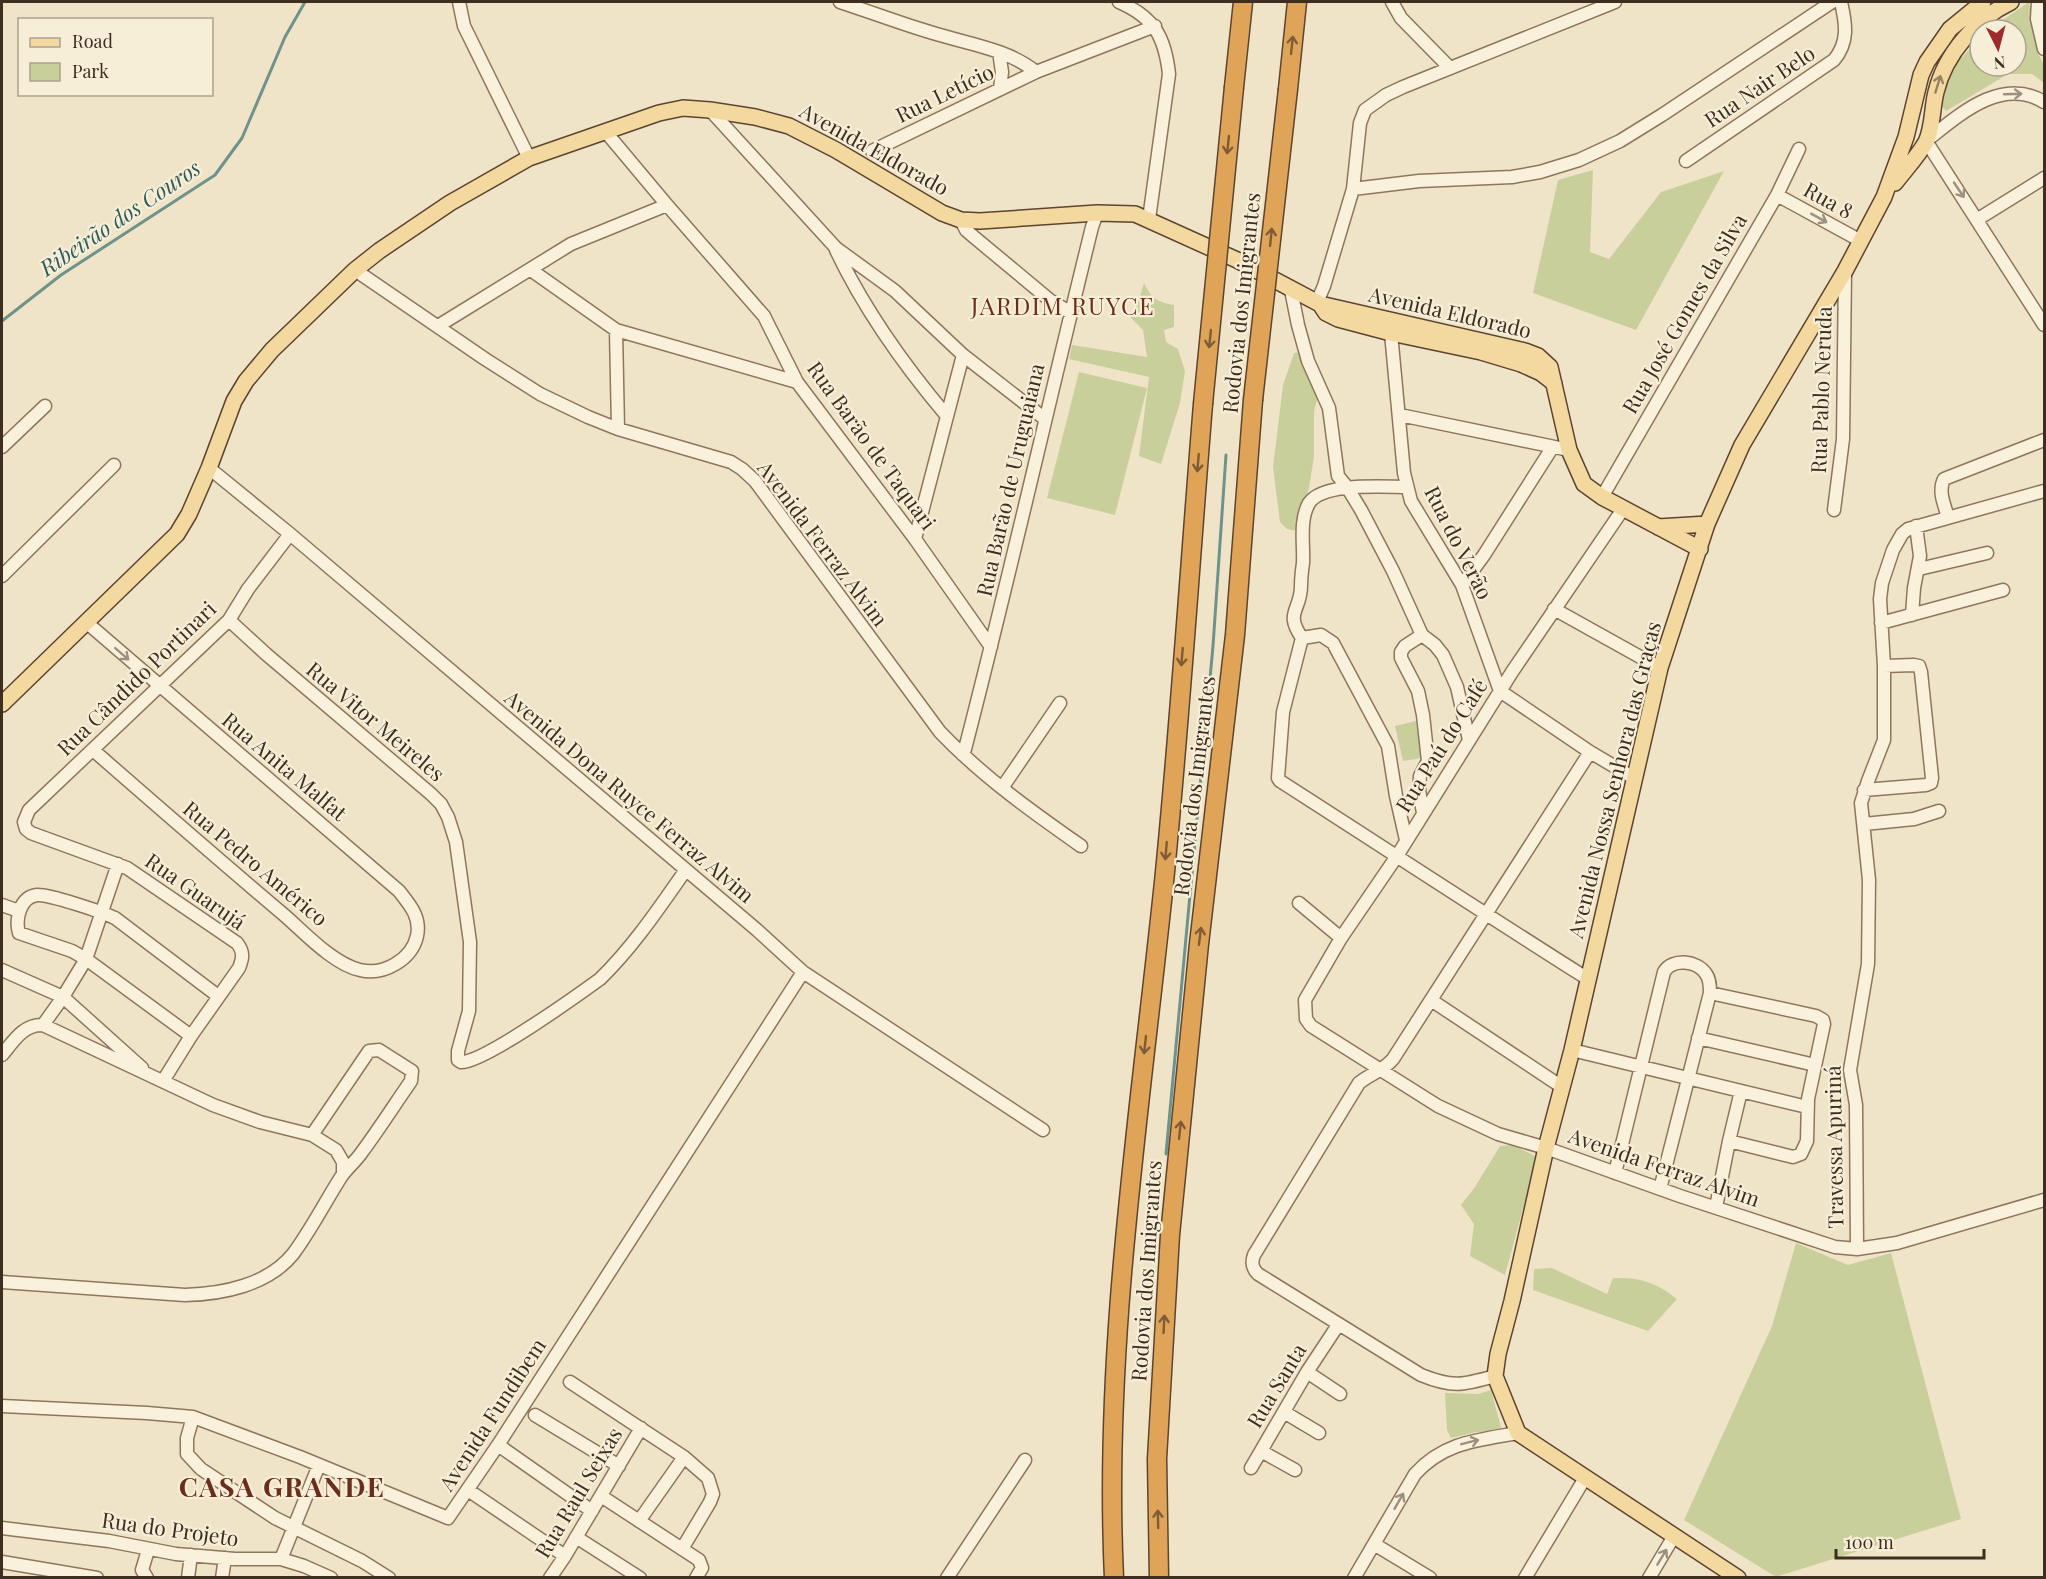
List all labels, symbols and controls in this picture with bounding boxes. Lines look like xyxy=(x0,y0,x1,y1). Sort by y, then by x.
legend xyxy=(18,18,213,96)
north arrow xyxy=(1968,18,2028,78)
text: Road xyxy=(72,29,113,53)
one-way arrow xyxy=(1287,36,1298,56)
street label: Rua Nair Belo xyxy=(1698,38,1820,133)
text: N xyxy=(1992,52,2006,75)
street label: Rua Letício xyxy=(890,56,998,128)
text: Park xyxy=(72,59,109,83)
one-way arrow xyxy=(1934,75,1945,94)
one-way arrow xyxy=(2002,88,2022,100)
street label: Avenida Eldorado xyxy=(795,95,954,201)
one-way arrow xyxy=(1223,135,1234,155)
water label: Ribeirão dos Couros xyxy=(32,152,206,283)
street label: Rua 8 xyxy=(1799,174,1859,224)
one-way arrow xyxy=(1953,181,1965,198)
street label: Rodovia dos Imigrantes xyxy=(1215,191,1266,414)
street label: Rua José Gomes da Silva xyxy=(1615,208,1752,418)
one-way arrow xyxy=(1810,212,1827,224)
one-way arrow xyxy=(1266,228,1277,248)
street label: Avenida Eldorado xyxy=(1365,279,1535,343)
district label: JARDIM RUYCE xyxy=(970,289,1155,321)
street label: Rua Pablo Neruda xyxy=(1803,305,1837,474)
one-way arrow xyxy=(1204,329,1215,349)
street label: Rua Barão de Taquari xyxy=(802,355,943,535)
street label: Rua Barão de Uruguaiana xyxy=(969,360,1050,599)
one-way arrow xyxy=(1193,452,1204,472)
street label: Avenida Ferraz Alvim xyxy=(752,454,895,631)
street label: Rua do Verão xyxy=(1419,481,1500,603)
street label: Rua Cândido Portinari xyxy=(50,594,221,761)
street label: Avenida Nossa Senhora das Graças xyxy=(1560,618,1666,942)
one-way arrow xyxy=(115,647,130,661)
one-way arrow xyxy=(1177,647,1188,666)
street label: Rua Vitor Meireles xyxy=(301,654,451,787)
street label: Rua Paú do Café xyxy=(1388,673,1493,817)
street label: Rodovia dos Imigrantes xyxy=(1166,674,1220,897)
street label: Avenida Dona Ruyce Ferraz Alvim xyxy=(499,682,761,908)
street label: Rua Anita Malfat xyxy=(217,705,354,826)
street label: Rua Pedro Américo xyxy=(178,794,335,931)
one-way arrow xyxy=(1161,841,1172,861)
street label: Rua Guarujá xyxy=(140,846,252,935)
one-way arrow xyxy=(1195,927,1206,946)
one-way arrow xyxy=(1139,1035,1150,1055)
street label: Travessa Apuriná xyxy=(1818,1065,1848,1229)
street label: Avenida Ferraz Alvim xyxy=(1564,1120,1764,1212)
one-way arrow xyxy=(1175,1121,1186,1140)
street label: Rodovia dos Imigrantes xyxy=(1123,1159,1167,1382)
one-way arrow xyxy=(1159,1315,1170,1335)
street label: Avenida Fundibem xyxy=(431,1332,551,1496)
street label: Rua Santa xyxy=(1239,1337,1312,1432)
street label: Rua Raul Seixas xyxy=(527,1421,627,1562)
one-way arrow xyxy=(1461,1435,1480,1447)
district label: CASA GRANDE xyxy=(179,1468,385,1504)
one-way arrow xyxy=(1393,1493,1405,1510)
street label: Rua do Projeto xyxy=(100,1505,241,1551)
one-way arrow xyxy=(1152,1510,1163,1530)
scale bar xyxy=(1836,1522,1984,1560)
text: 100 m xyxy=(1845,1530,1894,1554)
one-way arrow xyxy=(1656,1549,1668,1566)

